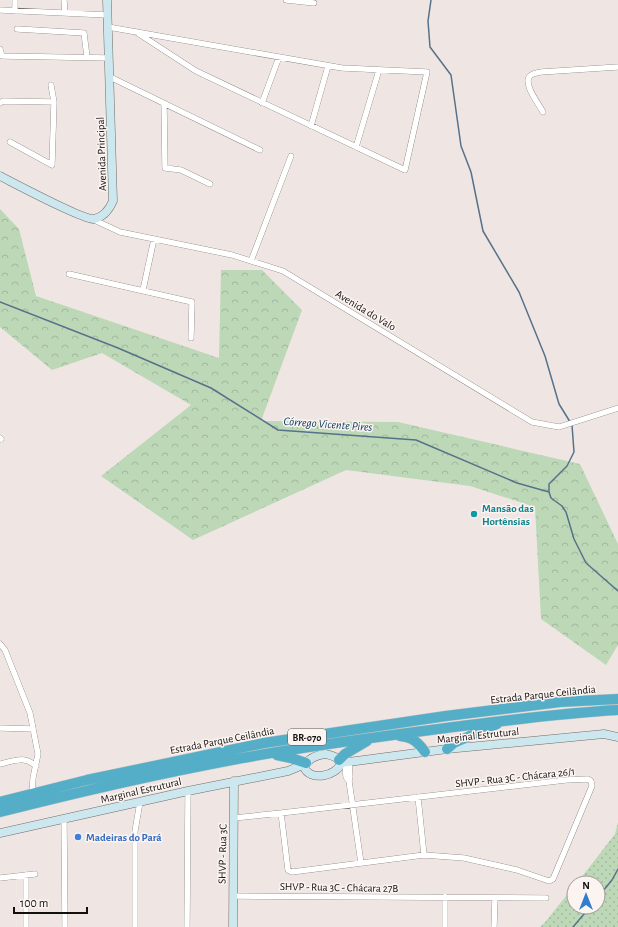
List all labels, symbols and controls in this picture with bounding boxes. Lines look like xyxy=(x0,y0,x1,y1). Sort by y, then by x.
street label: Avenida Principal xyxy=(95,117,108,191)
street label: Avenida do Valo xyxy=(334,288,398,333)
water label: Córrego Vicente Pires xyxy=(283,415,373,433)
place label: Mansão das Hortênsias xyxy=(482,503,534,527)
marker: Mansão das Hortênsias xyxy=(469,509,479,519)
street label: Estrada Parque Ceilândia xyxy=(490,683,596,706)
street label: Estrada Parque Ceilândia xyxy=(169,725,275,756)
street label: Marginal Estrutural xyxy=(436,726,520,745)
road number: BR-070 xyxy=(288,729,326,745)
street label: SHVP - Rua 3C - Chácara 26/1 xyxy=(455,766,575,789)
street label: Marginal Estrutural xyxy=(100,776,183,805)
street label: SHVP - Rua 3C xyxy=(216,824,229,884)
marker: Madeiras do Pará xyxy=(73,832,83,842)
place label: Madeiras do Pará xyxy=(86,832,162,843)
north arrow xyxy=(566,875,606,915)
text: N xyxy=(582,880,590,891)
street label: SHVP - Rua 3C - Chácara 27B xyxy=(280,881,398,894)
scale bar xyxy=(14,889,87,915)
text: 100 m xyxy=(20,897,48,909)

